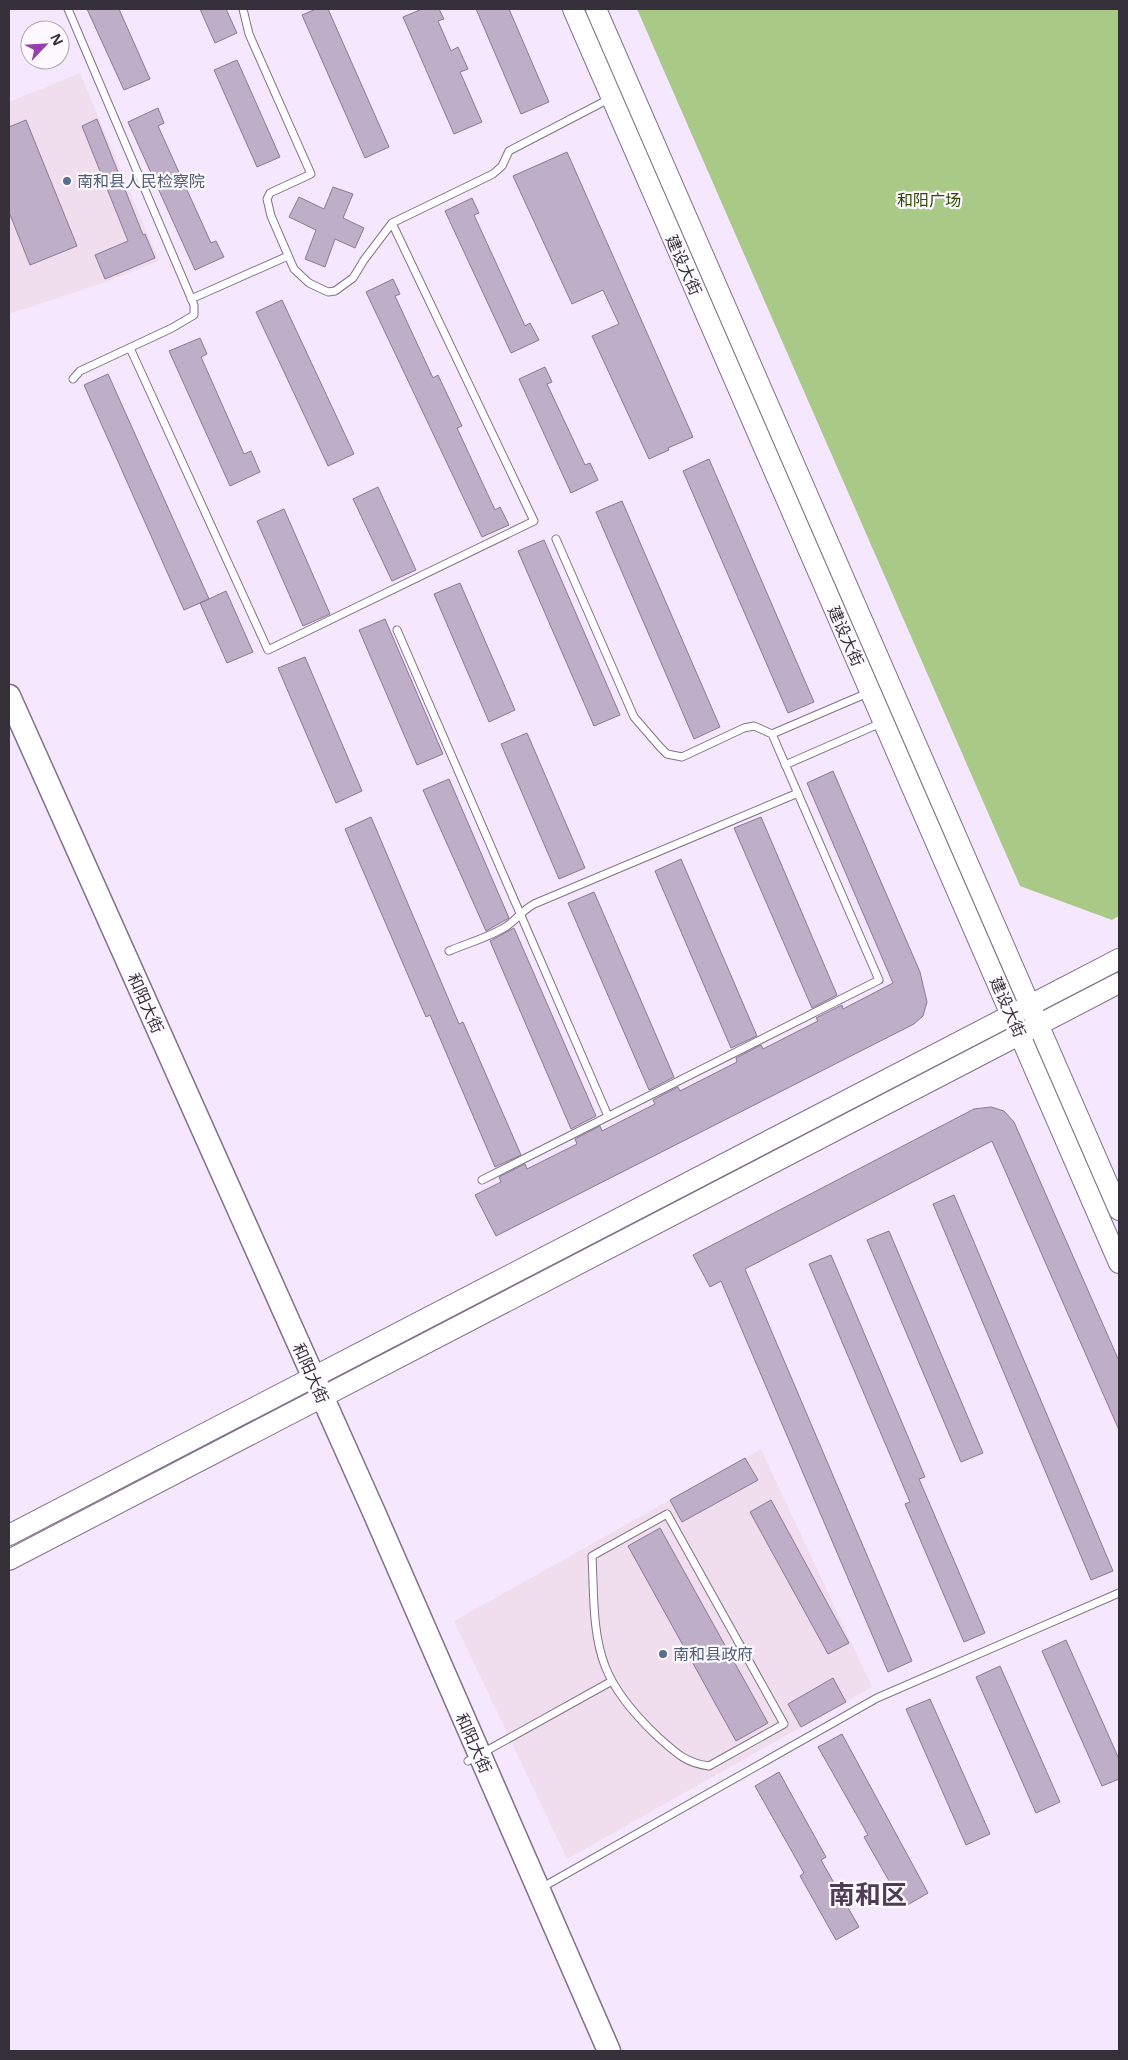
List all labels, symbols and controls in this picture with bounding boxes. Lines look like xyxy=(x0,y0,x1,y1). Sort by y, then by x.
north arrow xyxy=(20,20,70,70)
text: N xyxy=(46,30,68,48)
place label: 南和县人民检察院 xyxy=(77,170,205,192)
marker: 南和县人民检察院 xyxy=(61,175,73,187)
park label: 和阳广场 xyxy=(897,189,961,211)
street label: 建设大街 xyxy=(661,231,707,299)
street label: 建设大街 xyxy=(823,602,869,670)
street label: 和阳大街 xyxy=(123,969,169,1037)
street label: 建设大街 xyxy=(985,973,1031,1041)
street label: 和阳大街 xyxy=(288,1339,334,1407)
place label: 南和县政府 xyxy=(673,1643,753,1665)
marker: 南和县政府 xyxy=(657,1648,669,1660)
street label: 和阳大街 xyxy=(451,1709,497,1777)
district label: 南和区 xyxy=(829,1876,907,1912)

